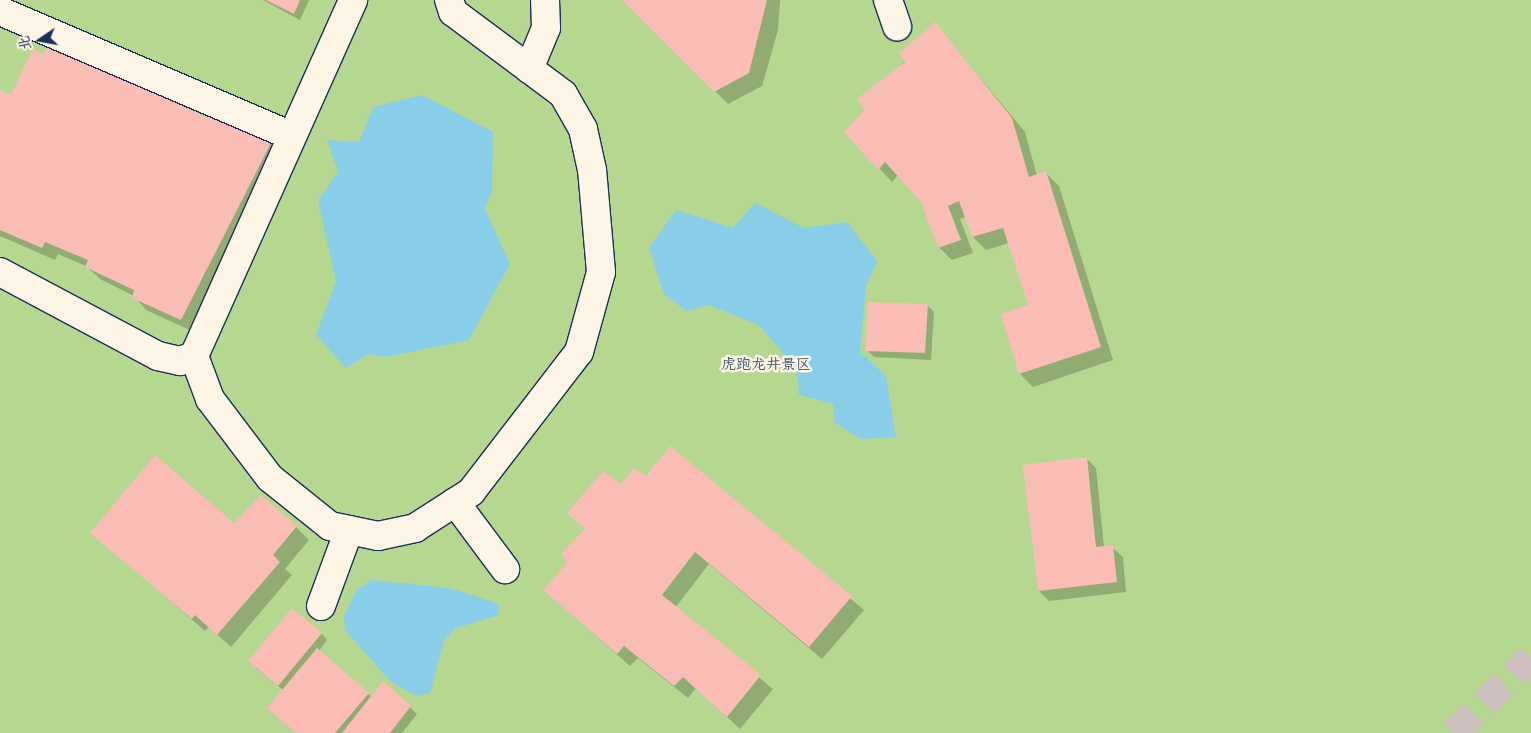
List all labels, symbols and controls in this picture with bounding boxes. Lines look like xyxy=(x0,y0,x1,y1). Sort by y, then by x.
north arrow xyxy=(15,15,65,65)
text: 北 xyxy=(15,34,36,52)
park label: 虎跑龙井景区 xyxy=(721,357,811,375)

